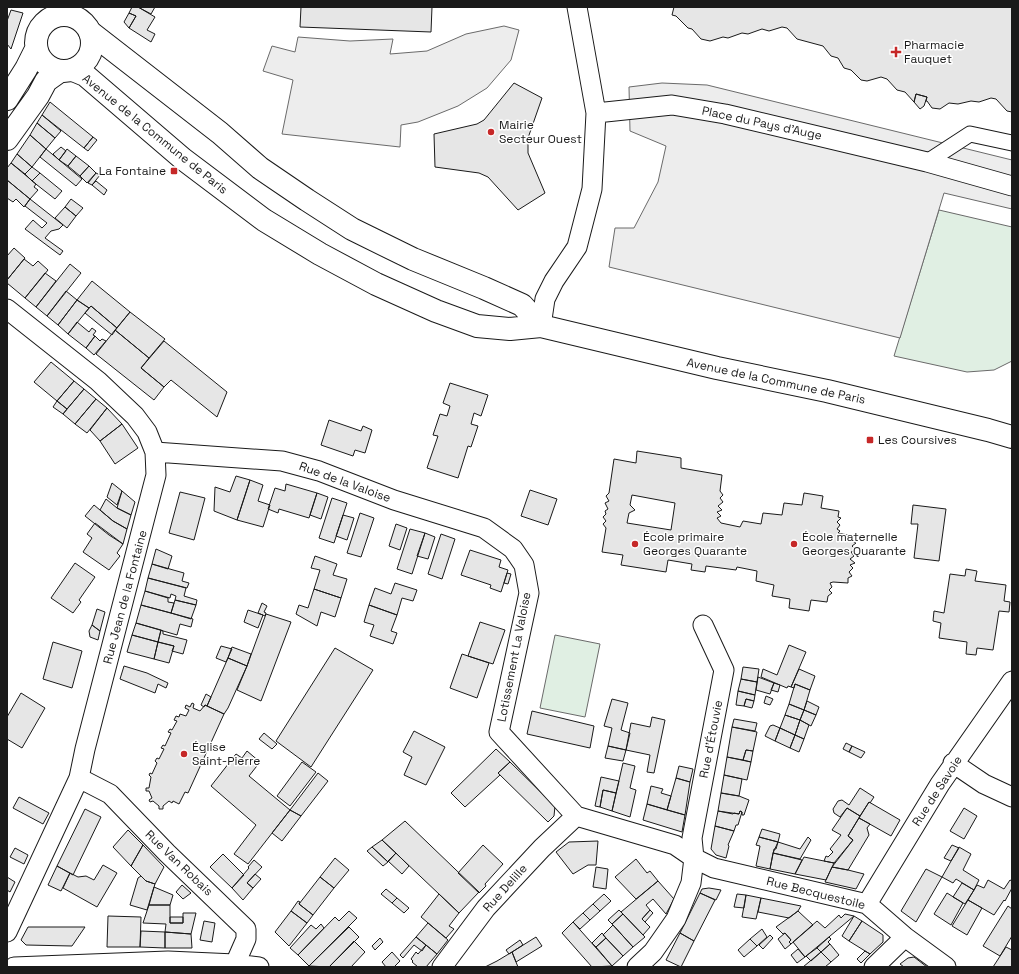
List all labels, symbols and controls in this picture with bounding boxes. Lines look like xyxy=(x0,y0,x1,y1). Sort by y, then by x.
place label: Pharmacie Fauquet xyxy=(904,37,964,67)
marker: Pharmacie Fauquet xyxy=(891,47,901,57)
street label: Avenue de la Commune de Paris xyxy=(79,70,231,198)
street label: Place du Pays d'Auge xyxy=(700,102,824,144)
place label: Mairie Secteur Ouest xyxy=(499,117,582,147)
marker: Mairie Secteur Ouest xyxy=(486,127,496,137)
place label: La Fontaine xyxy=(99,163,166,179)
marker: La Fontaine xyxy=(169,166,179,176)
street label: Avenue de la Commune de Paris xyxy=(685,354,867,408)
place label: Les Coursives xyxy=(878,432,957,448)
marker: Les Coursives xyxy=(865,435,875,445)
street label: Rue de la Valoise xyxy=(297,458,393,506)
street label: Rue Jean de la Fontaine xyxy=(99,528,151,666)
place label: École primaire Georges Quarante xyxy=(643,529,747,559)
place label: École maternelle Georges Quarante xyxy=(802,529,906,559)
marker: École primaire Georges Quarante xyxy=(630,539,640,549)
marker: École maternelle Georges Quarante xyxy=(789,539,799,549)
street label: Lotissement La Valoise xyxy=(494,591,534,723)
street label: Rue d'Étouvie xyxy=(696,699,726,779)
place label: Église Saint-Pierre xyxy=(192,739,260,769)
marker: Église Saint-Pierre xyxy=(179,749,189,759)
street label: Rue de Savoie xyxy=(908,753,966,829)
street label: Rue Van Robais xyxy=(142,827,216,899)
street label: Rue Delille xyxy=(479,861,531,915)
street label: Rue Becquestoile xyxy=(765,873,867,913)

